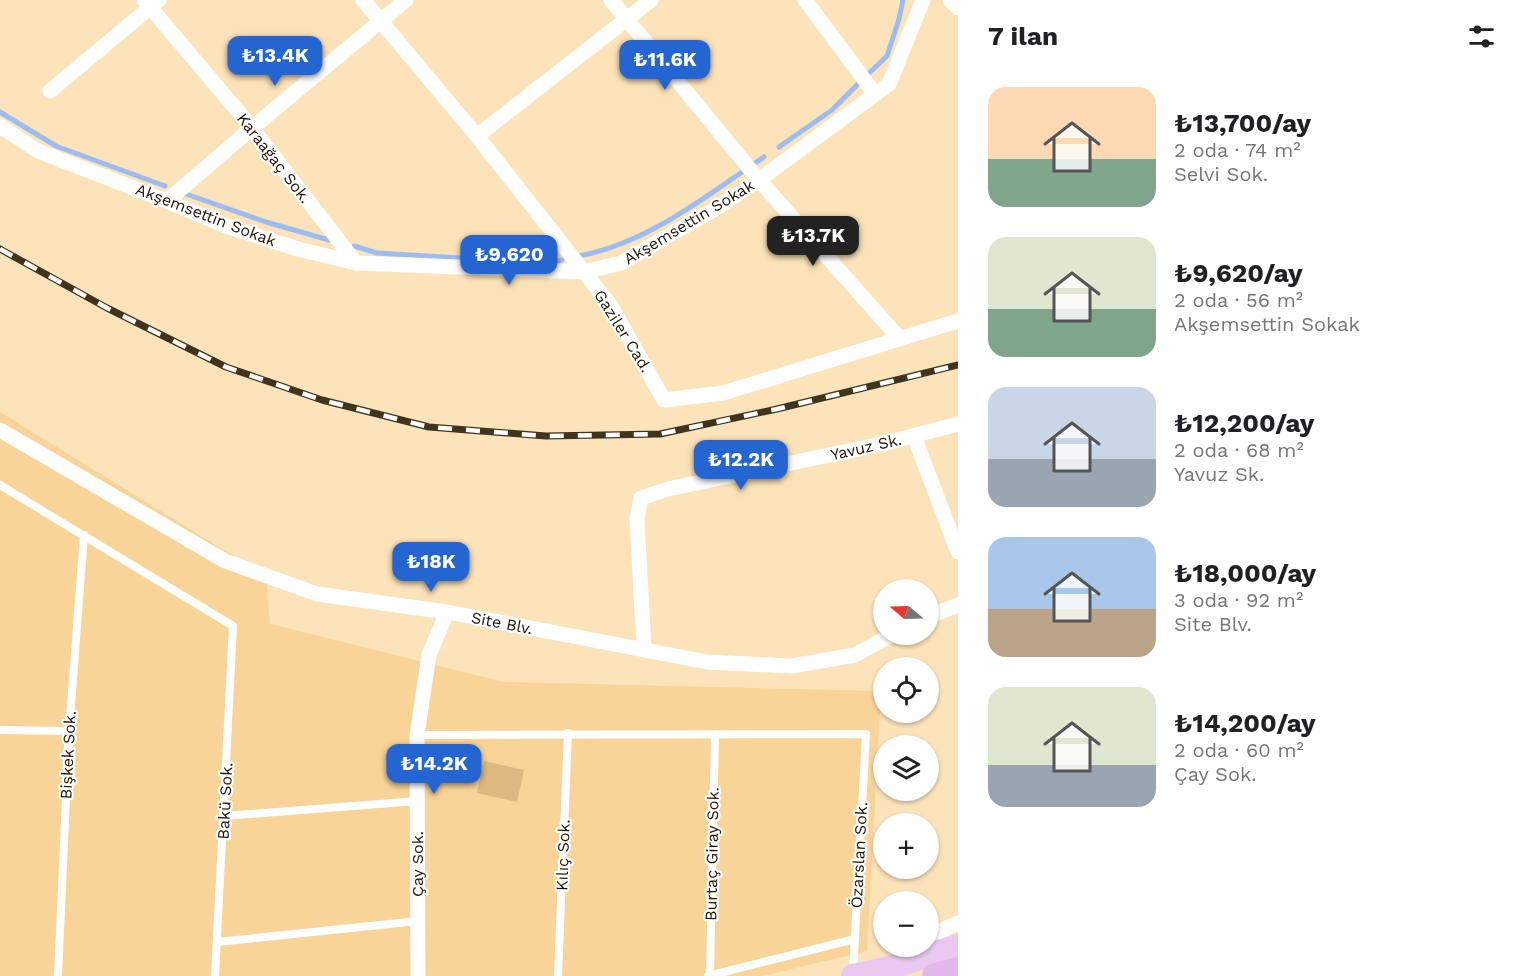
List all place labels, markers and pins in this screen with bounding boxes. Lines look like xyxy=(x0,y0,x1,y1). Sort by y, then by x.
pin: ₺13.4K xyxy=(226,36,324,87)
pin: ₺11.6K xyxy=(616,40,714,91)
pin: ₺13.7K xyxy=(764,216,862,267)
pin: ₺9,620 xyxy=(460,235,558,286)
pin: ₺12.2K xyxy=(692,440,790,491)
pin: ₺18K xyxy=(395,542,467,593)
pin: ₺14.2K xyxy=(385,744,483,795)

